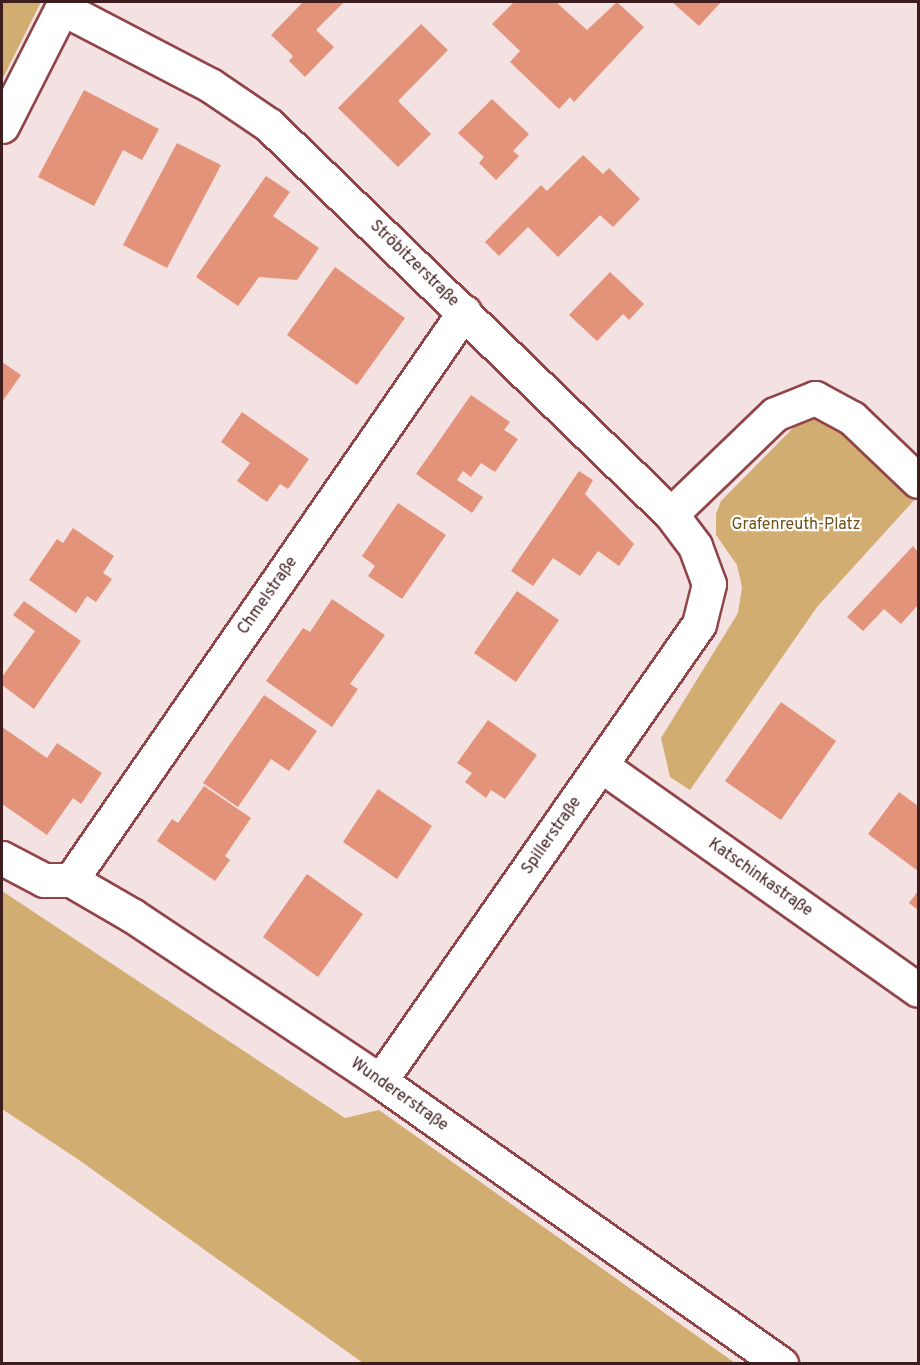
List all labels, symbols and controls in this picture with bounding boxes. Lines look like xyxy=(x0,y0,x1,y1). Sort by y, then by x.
street label: Ströbitzerstraße xyxy=(366,217,462,311)
park label: Grafenreuth-Platz xyxy=(731,515,861,535)
street label: Chmelstraße xyxy=(234,553,302,639)
street label: Spillerstraße xyxy=(518,793,586,879)
street label: Katschinkastraße xyxy=(704,835,816,921)
street label: Wundererstraße xyxy=(347,1054,451,1136)

